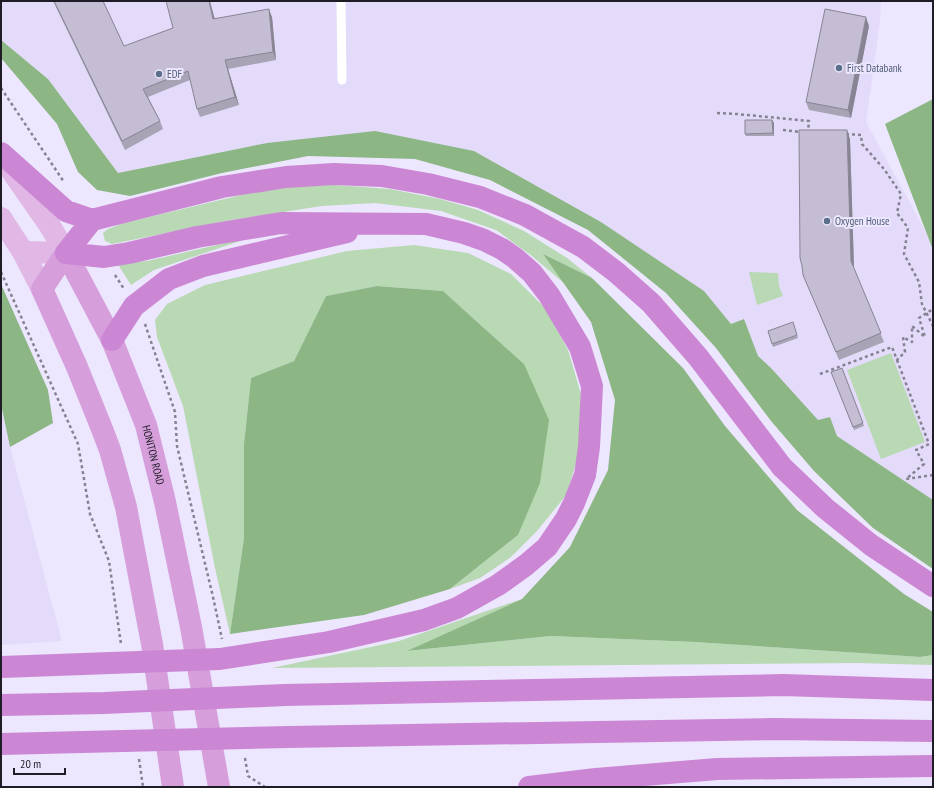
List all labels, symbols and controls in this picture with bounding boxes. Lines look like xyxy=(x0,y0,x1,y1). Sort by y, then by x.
place label: First Databank xyxy=(847,61,903,75)
marker: First Databank xyxy=(834,63,844,73)
place label: EDF xyxy=(167,67,182,81)
marker: EDF xyxy=(154,69,164,79)
place label: Oxygen House xyxy=(835,214,890,228)
marker: Oxygen House xyxy=(822,216,832,226)
street label: HONITON ROAD xyxy=(139,424,168,486)
scale bar xyxy=(14,750,65,776)
text: 20 m xyxy=(20,756,41,771)

